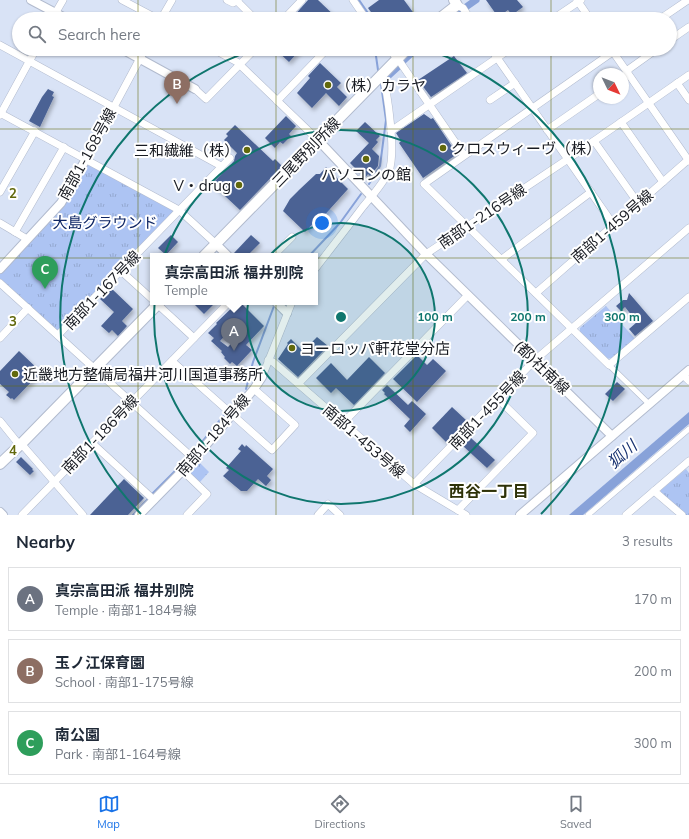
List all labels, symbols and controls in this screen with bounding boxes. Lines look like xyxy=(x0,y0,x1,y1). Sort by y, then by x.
search box xyxy=(12,12,677,56)
icon: search xyxy=(26,23,48,45)
text: Search here xyxy=(58,25,140,44)
north arrow xyxy=(593,68,629,104)
pin: B xyxy=(164,71,190,104)
place label: （株）カラヤ xyxy=(336,76,426,95)
marker: （株）カラヤ xyxy=(323,80,333,90)
street label: 南部1-168号線 xyxy=(54,105,120,203)
street label: 三尾野別所線 xyxy=(268,113,344,191)
place label: クロスウィーヴ（株） xyxy=(451,139,601,158)
place label: 三和繊維（株） xyxy=(134,141,239,160)
marker: クロスウィーヴ（株） xyxy=(438,143,448,153)
marker: 三和繊維（株） xyxy=(242,145,252,155)
marker: パソコンの館 xyxy=(361,154,371,164)
place label: パソコンの館 xyxy=(321,165,411,184)
place label: V・drug xyxy=(173,176,231,195)
street label: 南部1-216号線 xyxy=(434,179,530,253)
marker: V・drug xyxy=(234,180,244,190)
text: 2 xyxy=(9,185,17,201)
street label: 南部1-459号線 xyxy=(567,185,657,267)
park label: 大島グラウンド xyxy=(52,213,158,232)
your location xyxy=(312,213,332,233)
street label: 南部1-167号線 xyxy=(60,247,144,333)
popup xyxy=(150,253,318,305)
pin: C xyxy=(32,256,58,289)
text: 真宗高田派 福井別院 xyxy=(164,263,304,282)
text: Temple xyxy=(164,282,208,298)
text: 100 m xyxy=(417,309,453,324)
text: 200 m xyxy=(510,309,546,324)
text: 300 m xyxy=(604,309,640,324)
centre of rings xyxy=(334,310,348,324)
text: 3 xyxy=(9,313,17,329)
pin: A xyxy=(221,318,247,351)
street label: (都)社南線 xyxy=(510,336,574,398)
place label: ヨーロッパ軒花堂分店 xyxy=(300,339,450,358)
marker: ヨーロッパ軒花堂分店 xyxy=(287,343,297,353)
place label: 近畿地方整備局福井河川国道事務所 xyxy=(23,365,263,384)
street label: 南部1-455号線 xyxy=(445,367,529,453)
marker: 近畿地方整備局福井河川国道事務所 xyxy=(10,369,20,379)
street label: 南部1-184号線 xyxy=(172,390,254,480)
street label: 南部1-186号線 xyxy=(58,391,142,477)
street label: 南部1-453号線 xyxy=(319,400,409,482)
water label: 狐川 xyxy=(603,435,642,472)
text: 4 xyxy=(9,442,17,458)
district label: 西谷一丁目 xyxy=(449,481,529,501)
text: Nearby xyxy=(16,531,75,552)
text: 3 results xyxy=(622,533,673,549)
text: 真宗高田派 福井別院 xyxy=(55,581,194,600)
text: A xyxy=(25,591,35,607)
text: 170 m xyxy=(634,591,672,607)
text: Temple · 南部1-184号線 xyxy=(55,602,197,618)
text: 玉ノ江保育園 xyxy=(55,653,145,672)
text: B xyxy=(26,663,34,679)
text: 200 m xyxy=(634,663,672,679)
text: School · 南部1-175号線 xyxy=(55,674,194,690)
text: 南公園 xyxy=(55,725,100,744)
text: C xyxy=(26,735,34,751)
text: 300 m xyxy=(634,735,672,751)
text: Park · 南部1-164号線 xyxy=(55,746,181,762)
tab: Map xyxy=(97,793,120,831)
tab: Directions xyxy=(315,793,365,831)
tab: Saved xyxy=(560,793,592,831)

